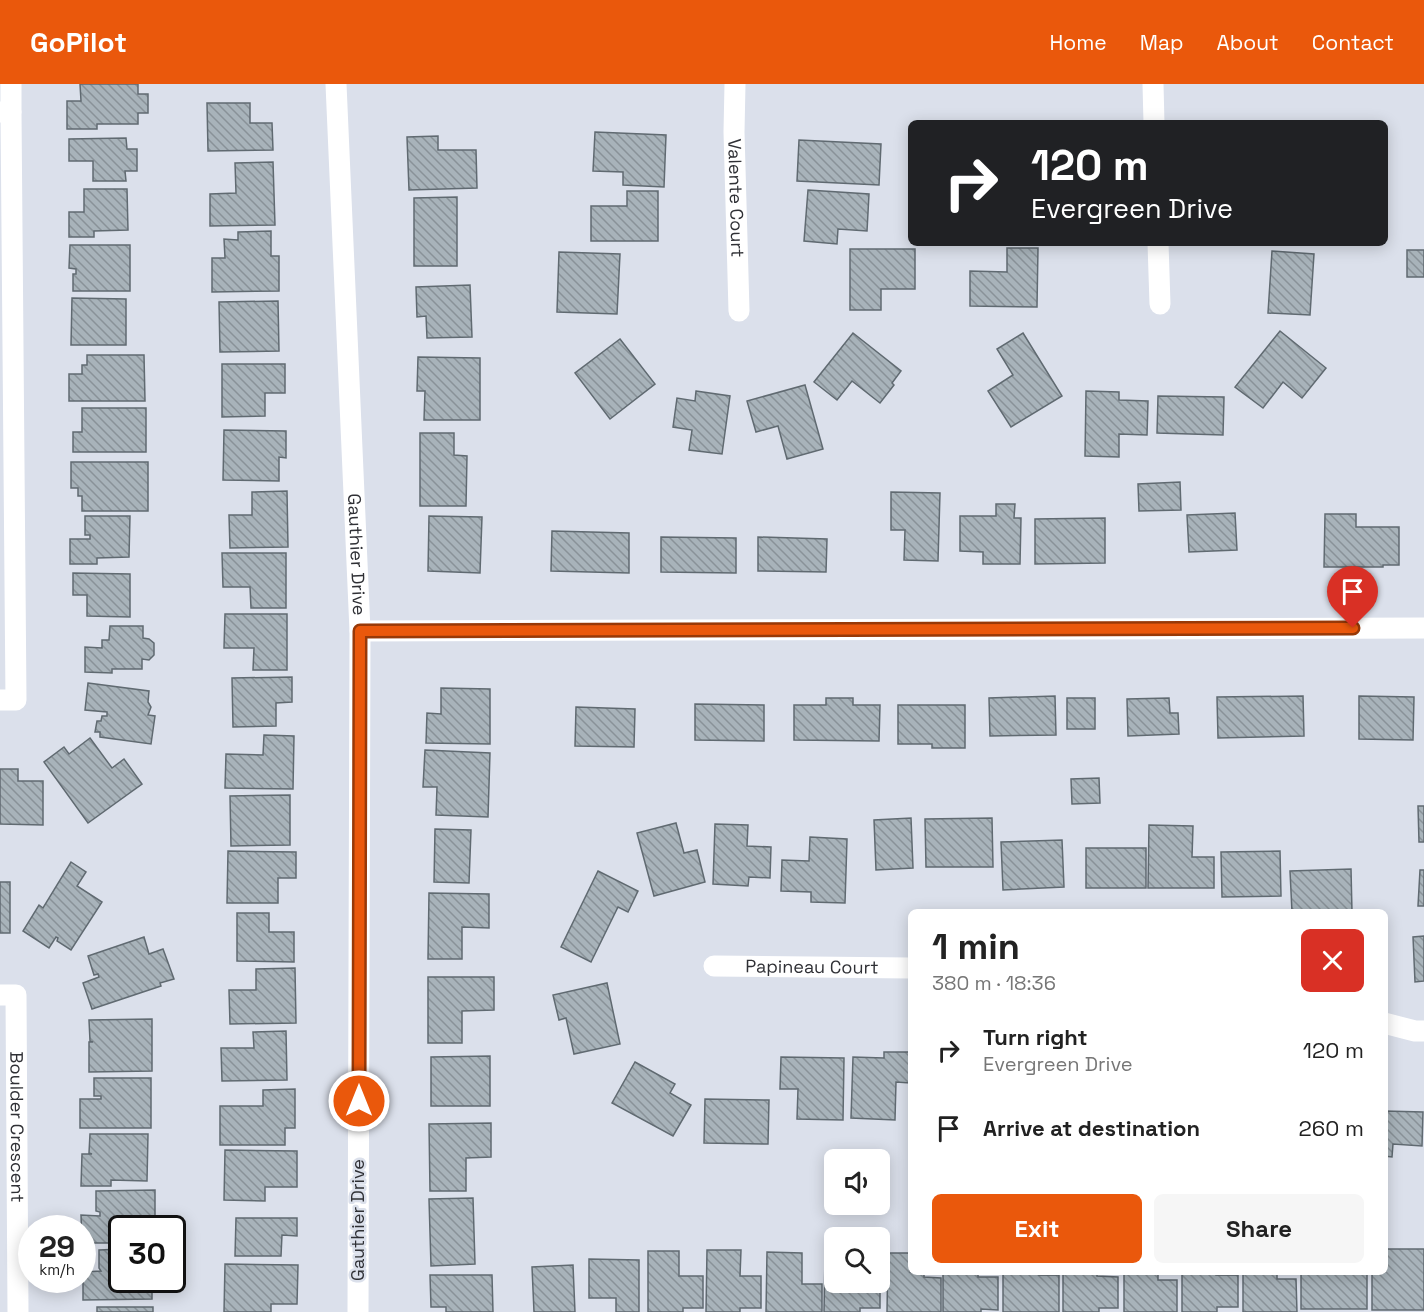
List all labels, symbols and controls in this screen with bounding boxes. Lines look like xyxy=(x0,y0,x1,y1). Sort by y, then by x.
text: GoPilot xyxy=(30,24,127,60)
text: Home xyxy=(1049,29,1107,56)
text: Map xyxy=(1140,29,1184,56)
text: About xyxy=(1217,29,1279,56)
text: Contact xyxy=(1312,29,1394,56)
street label: Valente Court xyxy=(723,138,749,258)
text: 120 m xyxy=(1031,139,1149,192)
icon: right xyxy=(932,144,1010,222)
text: Evergreen Drive xyxy=(1031,191,1233,226)
street label: Gauthier Drive xyxy=(343,493,371,616)
pin xyxy=(1327,566,1378,628)
icon: arrive xyxy=(1336,575,1369,608)
text: 1 min xyxy=(932,924,1020,970)
button: close xyxy=(1301,929,1364,992)
street label: Papineau Court xyxy=(745,954,879,979)
text: 380 m · 18:36 xyxy=(932,970,1056,996)
text: Turn right xyxy=(983,1023,1088,1051)
icon: right xyxy=(932,1034,965,1067)
text: 120 m xyxy=(1303,1036,1364,1064)
street label: Boulder Crescent xyxy=(5,1051,29,1202)
text: Evergreen Drive xyxy=(983,1051,1133,1077)
position arrow xyxy=(327,1069,391,1133)
icon: arrive xyxy=(932,1112,965,1145)
text: Arrive at destination xyxy=(983,1114,1200,1142)
text: 260 m xyxy=(1299,1114,1364,1142)
map controls xyxy=(824,1149,890,1293)
button: sound xyxy=(824,1149,890,1215)
street label: Gauthier Drive xyxy=(346,1159,369,1281)
button: Exit xyxy=(932,1194,1142,1263)
button: Share xyxy=(1154,1194,1364,1263)
speed limit sign: 30 xyxy=(108,1215,186,1293)
text: 29 xyxy=(39,1227,75,1266)
button: search xyxy=(824,1227,890,1293)
text: km/h xyxy=(39,1260,75,1279)

